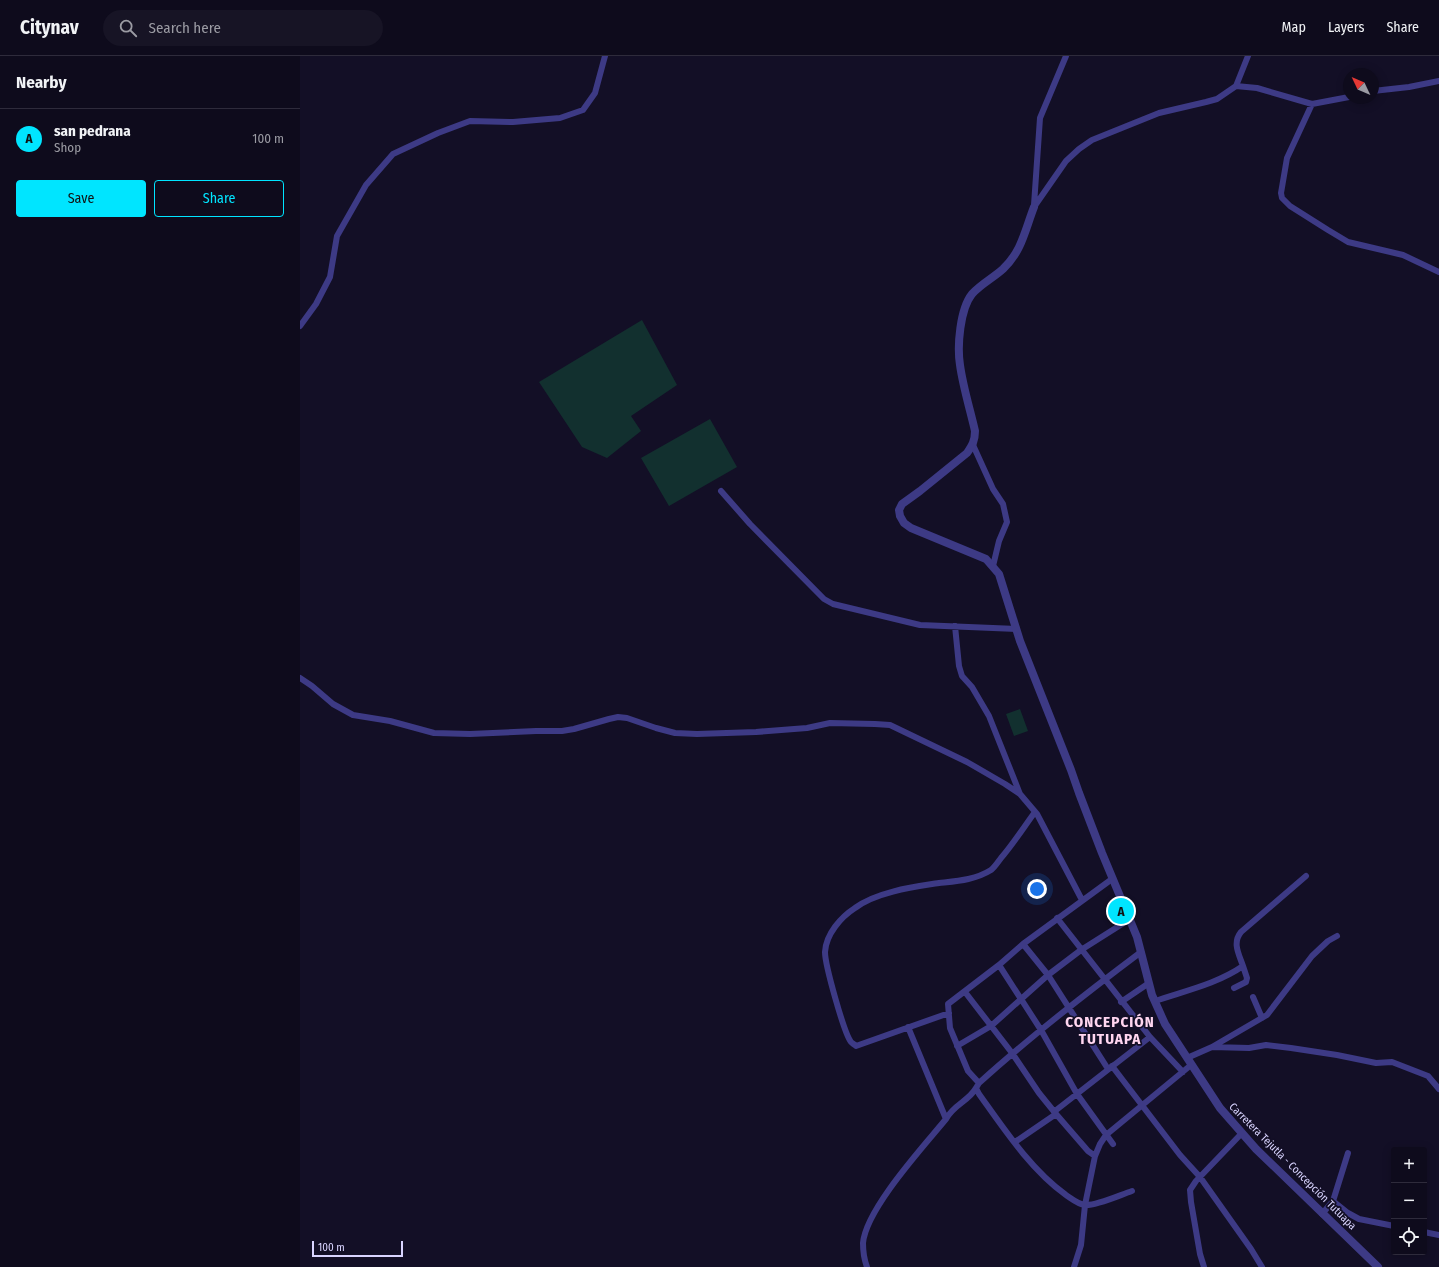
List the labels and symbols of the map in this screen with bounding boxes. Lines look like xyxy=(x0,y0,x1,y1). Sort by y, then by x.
north arrow xyxy=(1343,68,1379,104)
your location xyxy=(1027,879,1047,899)
pin: A xyxy=(1108,896,1134,926)
district label: CONCEPCIÓN TUTUAPA xyxy=(1065,1013,1155,1048)
street label: Carretera Tejutla - Concepción Tutuapa xyxy=(1226,1100,1359,1233)
scale bar xyxy=(312,1239,403,1258)

